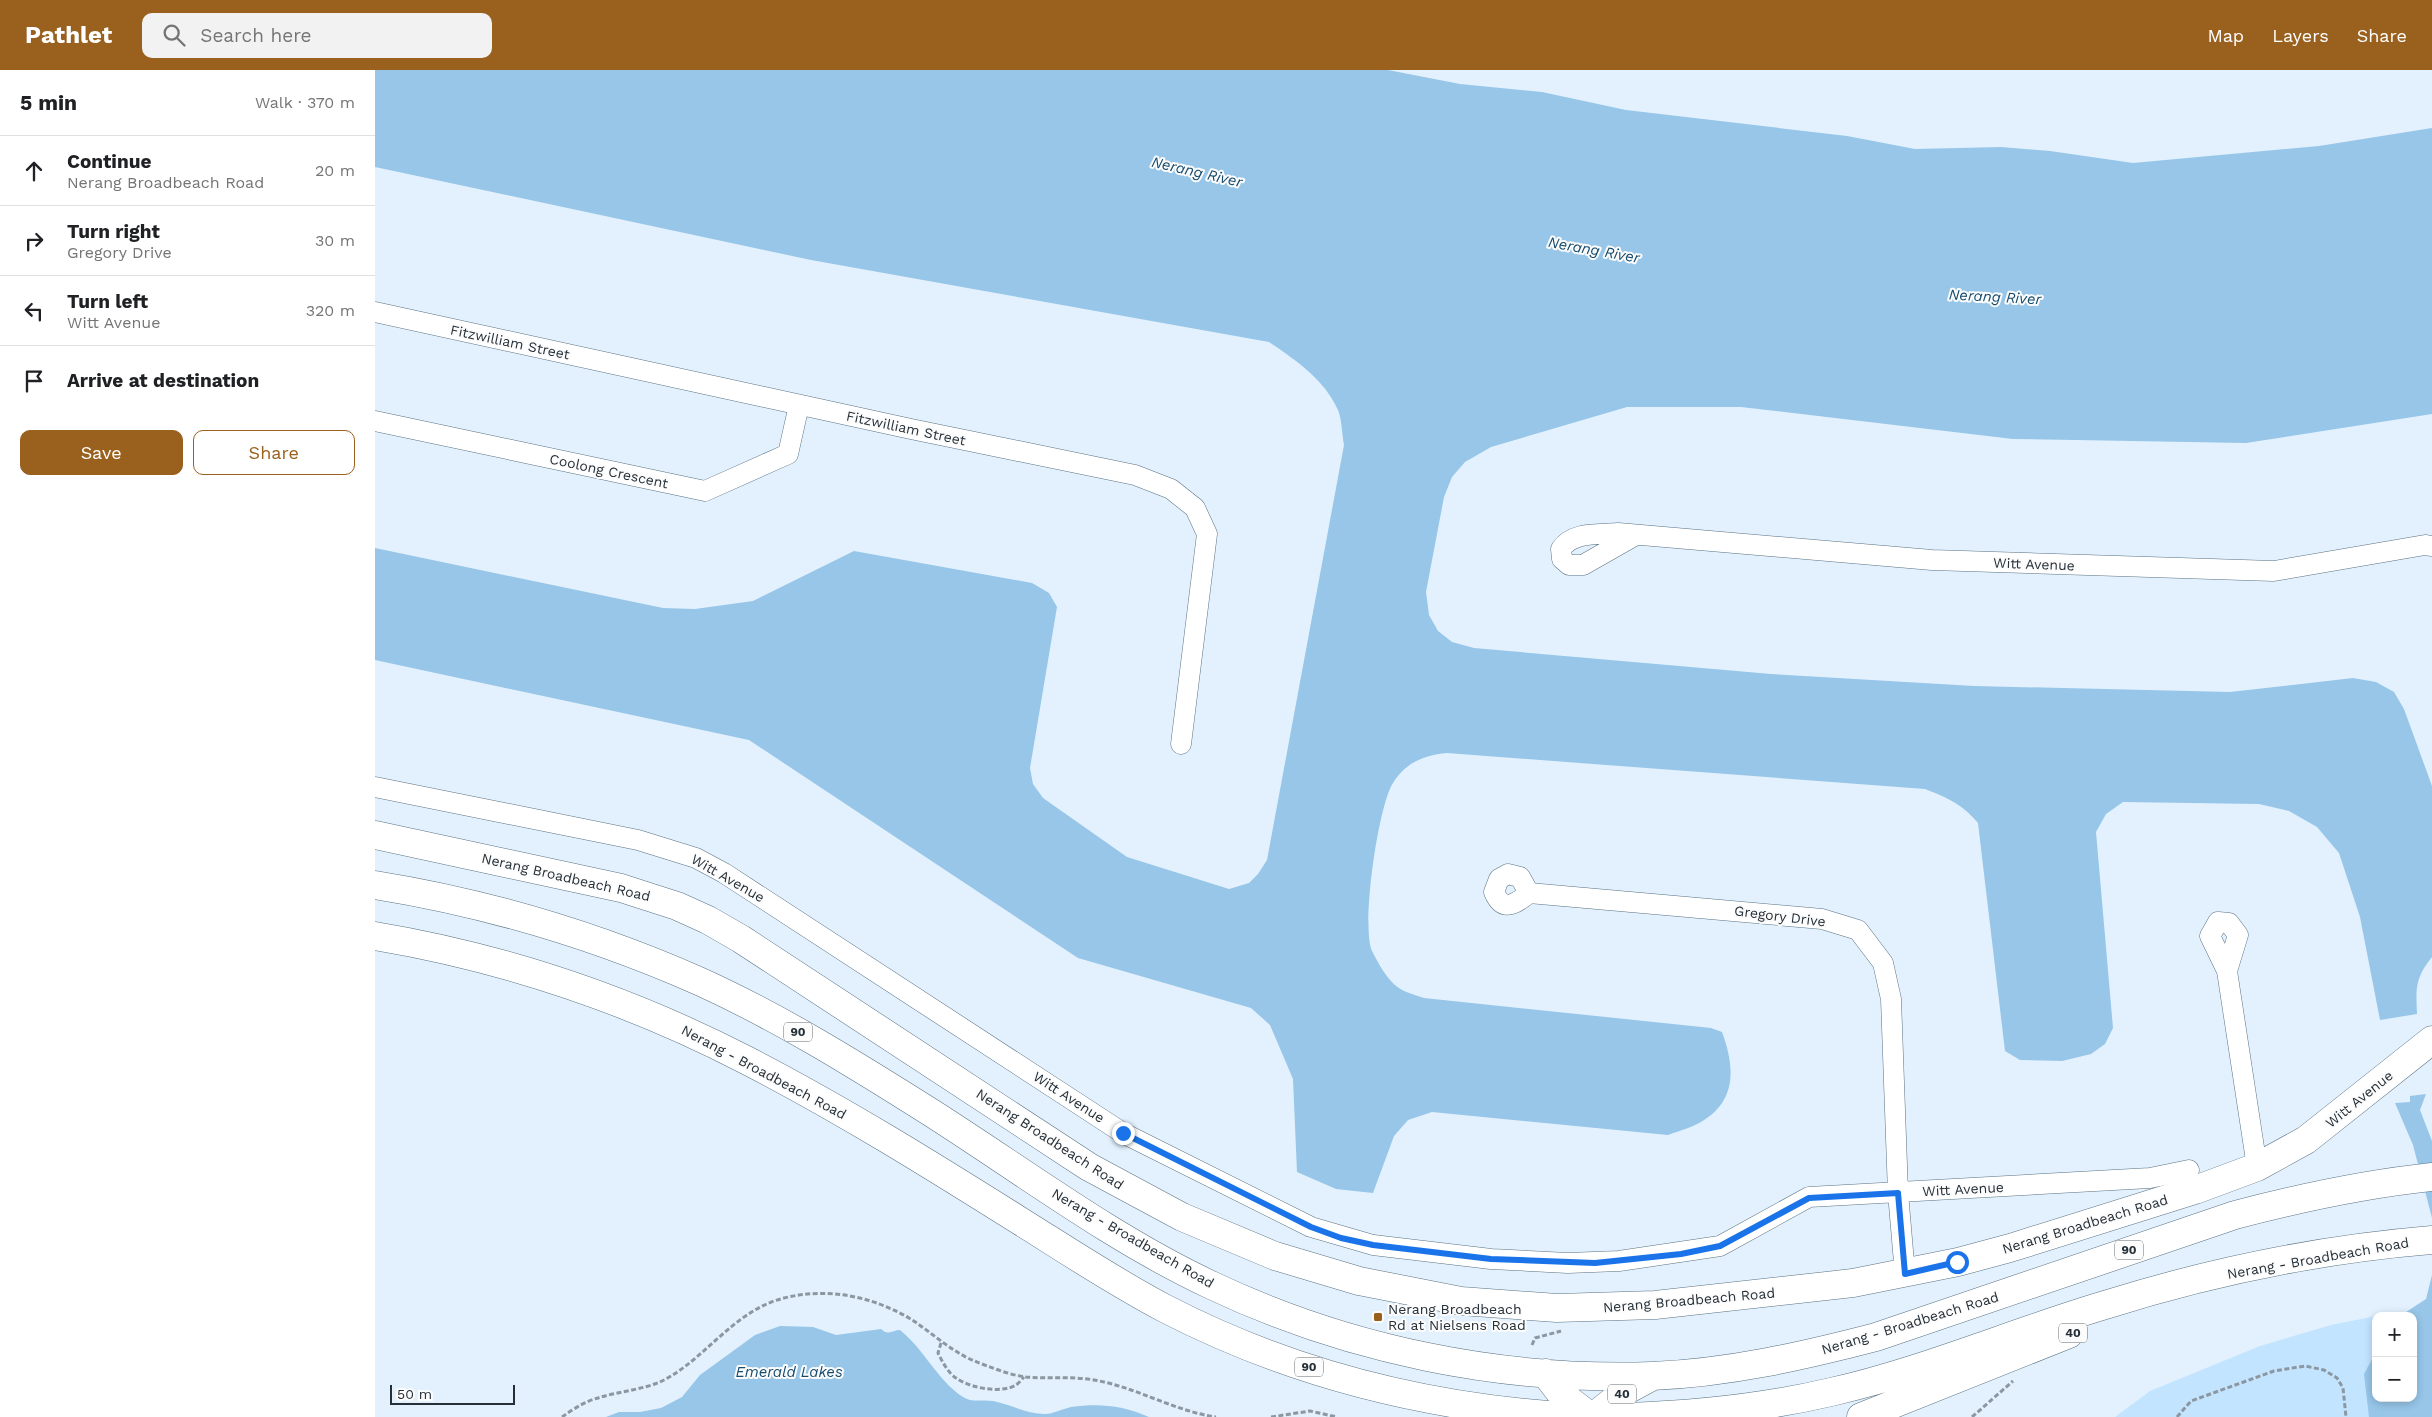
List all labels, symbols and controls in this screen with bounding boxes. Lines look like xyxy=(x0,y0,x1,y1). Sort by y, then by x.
search box xyxy=(142,13,492,58)
text: Pathlet xyxy=(25,21,112,49)
icon: search xyxy=(160,21,188,49)
text: Search here xyxy=(200,24,312,47)
text: Map xyxy=(2207,25,2244,46)
text: Layers xyxy=(2272,25,2329,46)
text: Share xyxy=(2357,25,2407,46)
text: 5 min xyxy=(20,90,77,115)
text: Walk · 370 m xyxy=(255,93,355,112)
text: Continue xyxy=(67,150,151,173)
water label: Nerang River xyxy=(1150,153,1245,191)
icon: ahead xyxy=(20,157,48,185)
text: 20 m xyxy=(315,161,355,180)
text: Nerang Broadbeach Road xyxy=(67,173,264,192)
text: Turn right xyxy=(67,220,160,243)
icon: right xyxy=(20,227,48,255)
text: 30 m xyxy=(315,231,355,250)
water label: Nerang River xyxy=(1547,233,1642,267)
text: Gregory Drive xyxy=(67,243,172,262)
water label: Nerang River xyxy=(1948,286,2043,308)
text: Turn left xyxy=(67,290,148,313)
icon: left xyxy=(20,297,48,325)
text: 320 m xyxy=(306,301,355,320)
text: Witt Avenue xyxy=(67,313,160,332)
street label: Fitzwilliam Street xyxy=(449,322,571,362)
icon: arrive xyxy=(20,367,48,395)
text: Arrive at destination xyxy=(67,369,259,392)
street label: Fitzwilliam Street xyxy=(845,408,967,448)
button: Save xyxy=(20,430,183,475)
button: Share xyxy=(193,430,355,475)
street label: Coolong Crescent xyxy=(548,451,670,491)
street label: Witt Avenue xyxy=(1993,555,2075,573)
street label: Nerang Broadbeach Road xyxy=(480,850,652,904)
street label: Witt Avenue xyxy=(689,851,767,905)
street label: Gregory Drive xyxy=(1733,902,1827,930)
street label: Nerang - Broadbeach Road xyxy=(679,1022,849,1122)
road number: 90 xyxy=(784,1022,812,1042)
street label: Witt Avenue xyxy=(2322,1067,2396,1131)
street label: Witt Avenue xyxy=(1030,1068,1108,1126)
street label: Nerang Broadbeach Road xyxy=(973,1085,1127,1193)
route end xyxy=(1112,1122,1135,1145)
street label: Witt Avenue xyxy=(1922,1179,2004,1199)
street label: Nerang - Broadbeach Road xyxy=(1049,1185,1217,1291)
street label: Nerang Broadbeach Road xyxy=(2000,1191,2170,1257)
street label: Nerang - Broadbeach Road xyxy=(2226,1234,2410,1282)
road number: 90 xyxy=(2115,1240,2143,1260)
route start xyxy=(1946,1251,1969,1274)
street label: Nerang Broadbeach Road xyxy=(1602,1285,1776,1315)
street label: Nerang - Broadbeach Road xyxy=(1819,1288,2001,1358)
place label: Nerang Broadbeach Rd at Nielsens Road xyxy=(1388,1301,1526,1333)
marker: Nerang Broadbeach Rd at Nielsens Road xyxy=(1372,1311,1384,1323)
map controls xyxy=(2372,1312,2417,1402)
button: + xyxy=(2372,1312,2417,1357)
road number: 40 xyxy=(2059,1324,2087,1342)
button: − xyxy=(2372,1357,2417,1402)
road number: 90 xyxy=(1295,1358,1323,1376)
water label: Emerald Lakes xyxy=(735,1363,843,1381)
scale bar xyxy=(390,1382,515,1405)
road number: 40 xyxy=(1608,1385,1636,1404)
text: 50 m xyxy=(397,1386,432,1402)

